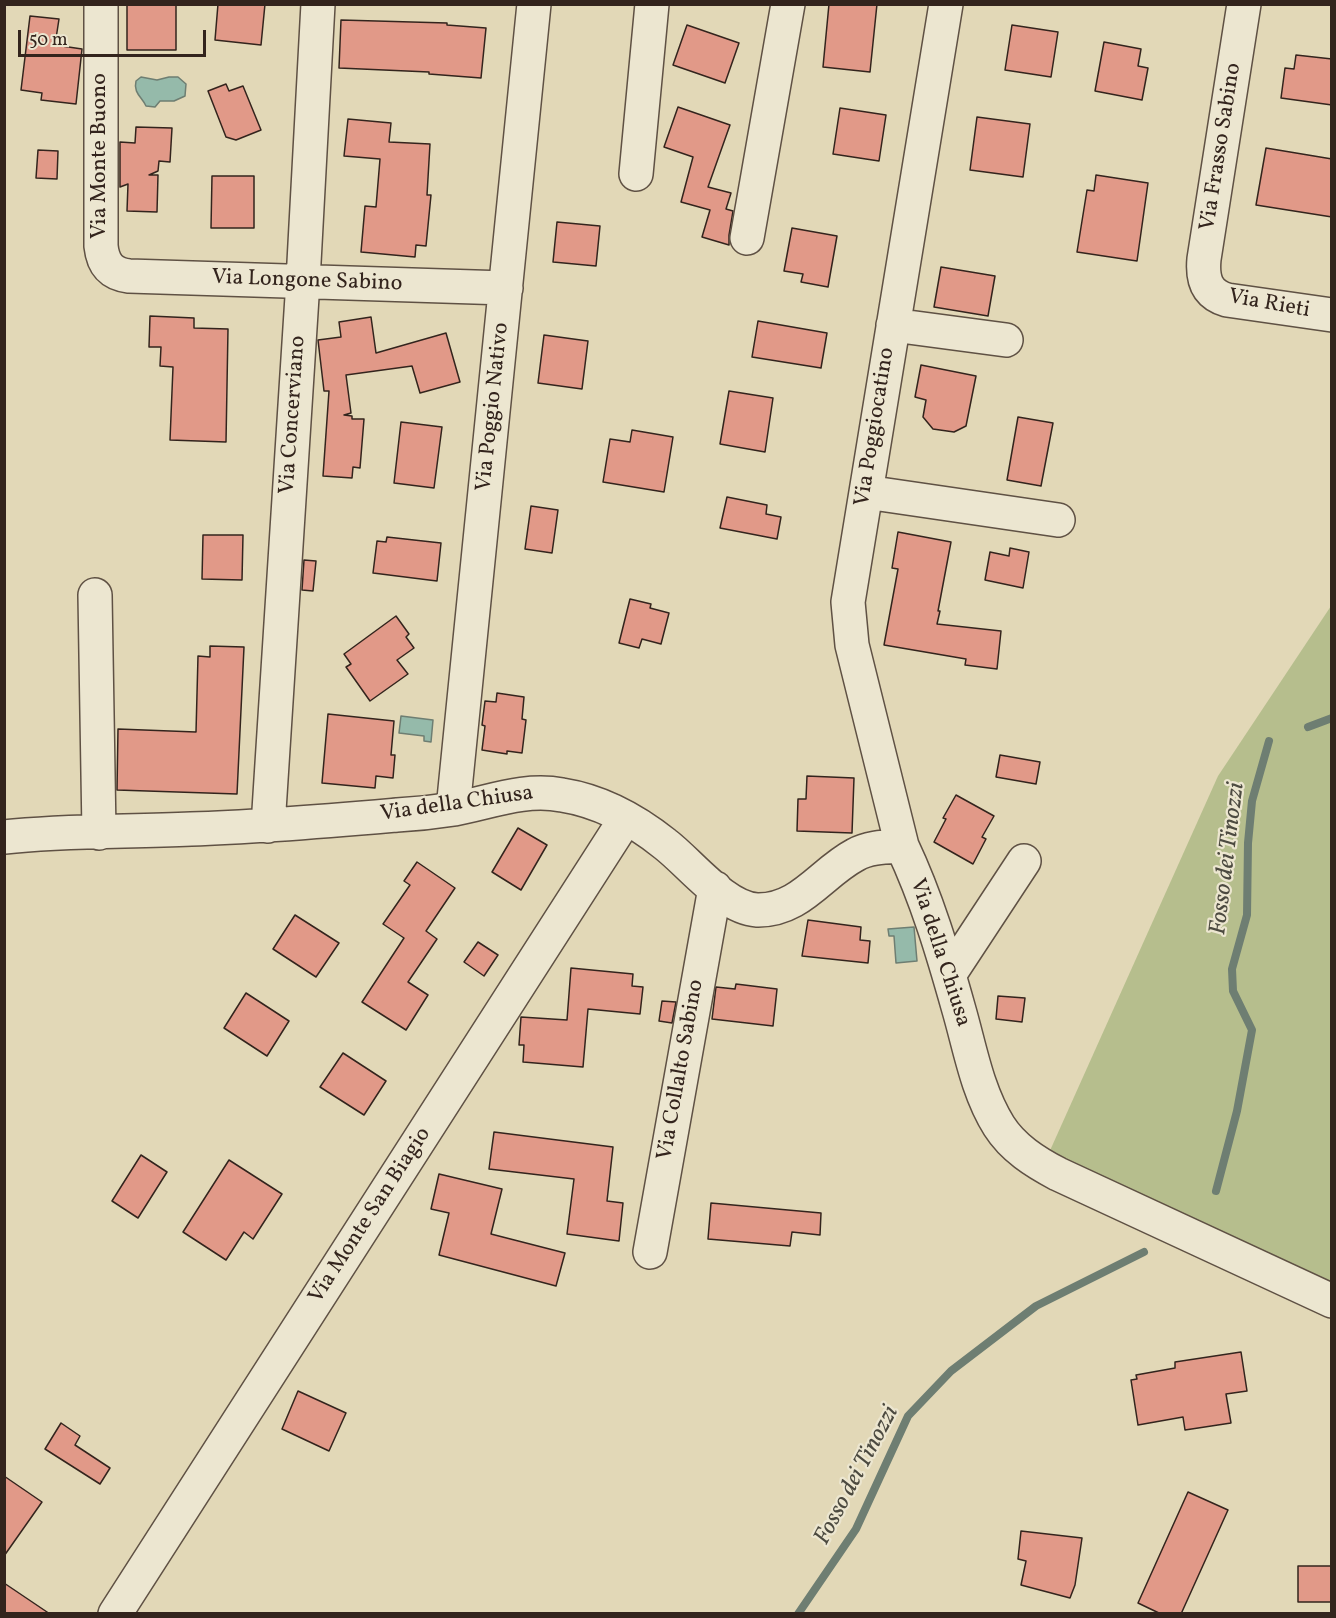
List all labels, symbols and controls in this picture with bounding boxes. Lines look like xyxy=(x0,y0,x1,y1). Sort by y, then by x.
scale bar xyxy=(21,18,208,56)
text: 50 m xyxy=(29,28,68,53)
street label: Via Frasso Sabino xyxy=(1196,61,1248,233)
street label: Via Monte Buono xyxy=(88,73,114,239)
street label: Via Longone Sabino xyxy=(211,265,403,299)
street label: Via Rieti xyxy=(1226,285,1312,325)
street label: Via Poggio Nativo xyxy=(472,321,516,493)
street label: Via Concerviano xyxy=(275,335,313,495)
street label: Via Poggiocatino xyxy=(850,346,902,508)
street label: Via della Chiusa xyxy=(379,781,535,829)
water label: Fosso dei Tinozzi xyxy=(1205,781,1253,937)
street label: Via della Chiusa xyxy=(903,876,975,1030)
street label: Via Collalto Sabino xyxy=(653,978,711,1162)
street label: Via Monte San Biagio xyxy=(304,1123,438,1309)
water label: Fosso dei Tinozzi xyxy=(809,1402,907,1550)

